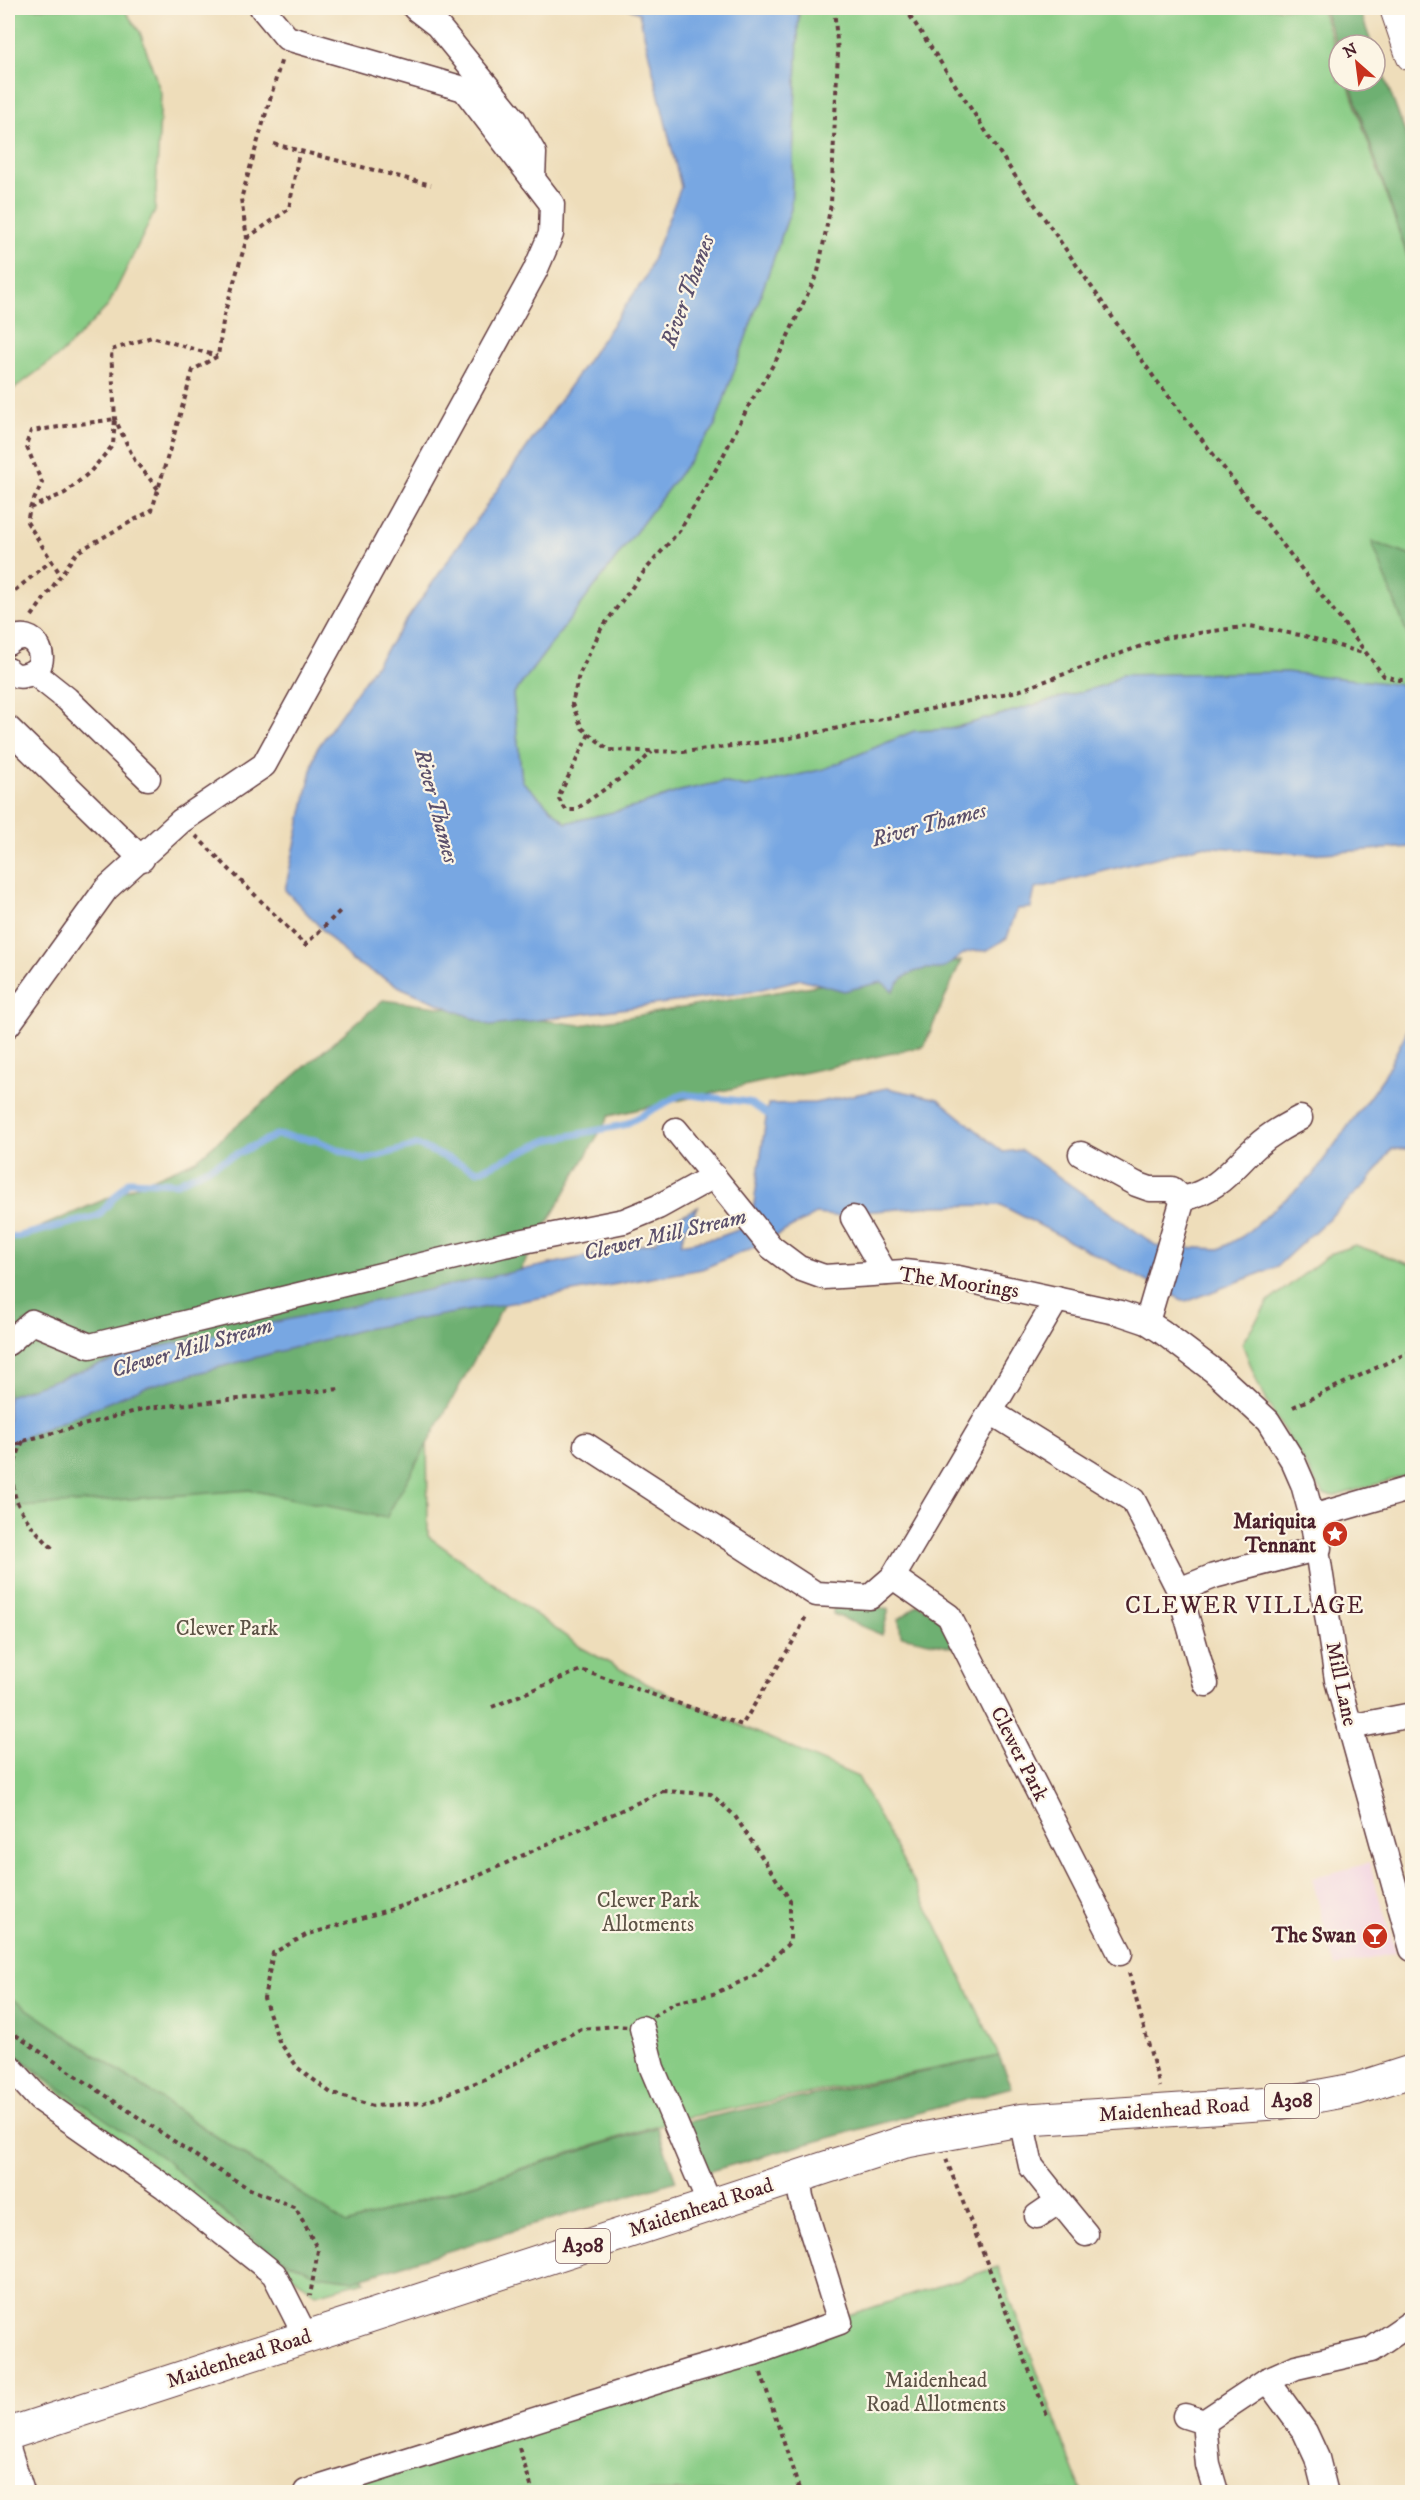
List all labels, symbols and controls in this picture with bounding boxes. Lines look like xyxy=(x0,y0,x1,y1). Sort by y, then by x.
north arrow xyxy=(1327,33,1387,93)
text: N xyxy=(1340,39,1361,63)
water label: River Thames xyxy=(655,230,721,352)
water label: River Thames xyxy=(407,745,465,868)
water label: River Thames xyxy=(868,796,991,854)
water label: Clewer Mill Stream xyxy=(581,1203,749,1267)
street label: The Moorings xyxy=(897,1262,1021,1304)
water label: Clewer Mill Stream xyxy=(108,1312,276,1384)
place label: Mariquita Tennant xyxy=(1233,1509,1317,1559)
place icon: Mariquita Tennant xyxy=(1320,1519,1350,1549)
district label: CLEWER VILLAGE xyxy=(1125,1591,1365,1621)
park label: Clewer Park xyxy=(176,1616,279,1642)
street label: Mill Lane xyxy=(1319,1640,1363,1729)
street label: Clewer Park xyxy=(984,1702,1054,1806)
park label: Clewer Park Allotments xyxy=(597,1888,700,1938)
bar icon: The Swan xyxy=(1360,1921,1390,1951)
place label: The Swan xyxy=(1271,1923,1357,1949)
road number: A308 xyxy=(1265,2084,1319,2118)
street label: Maidenhead Road xyxy=(1098,2092,1251,2128)
street label: Maidenhead Road xyxy=(625,2172,777,2244)
road number: A308 xyxy=(556,2229,610,2263)
street label: Maidenhead Road xyxy=(163,2323,315,2395)
park label: Maidenhead Road Allotments xyxy=(866,2368,1006,2418)

